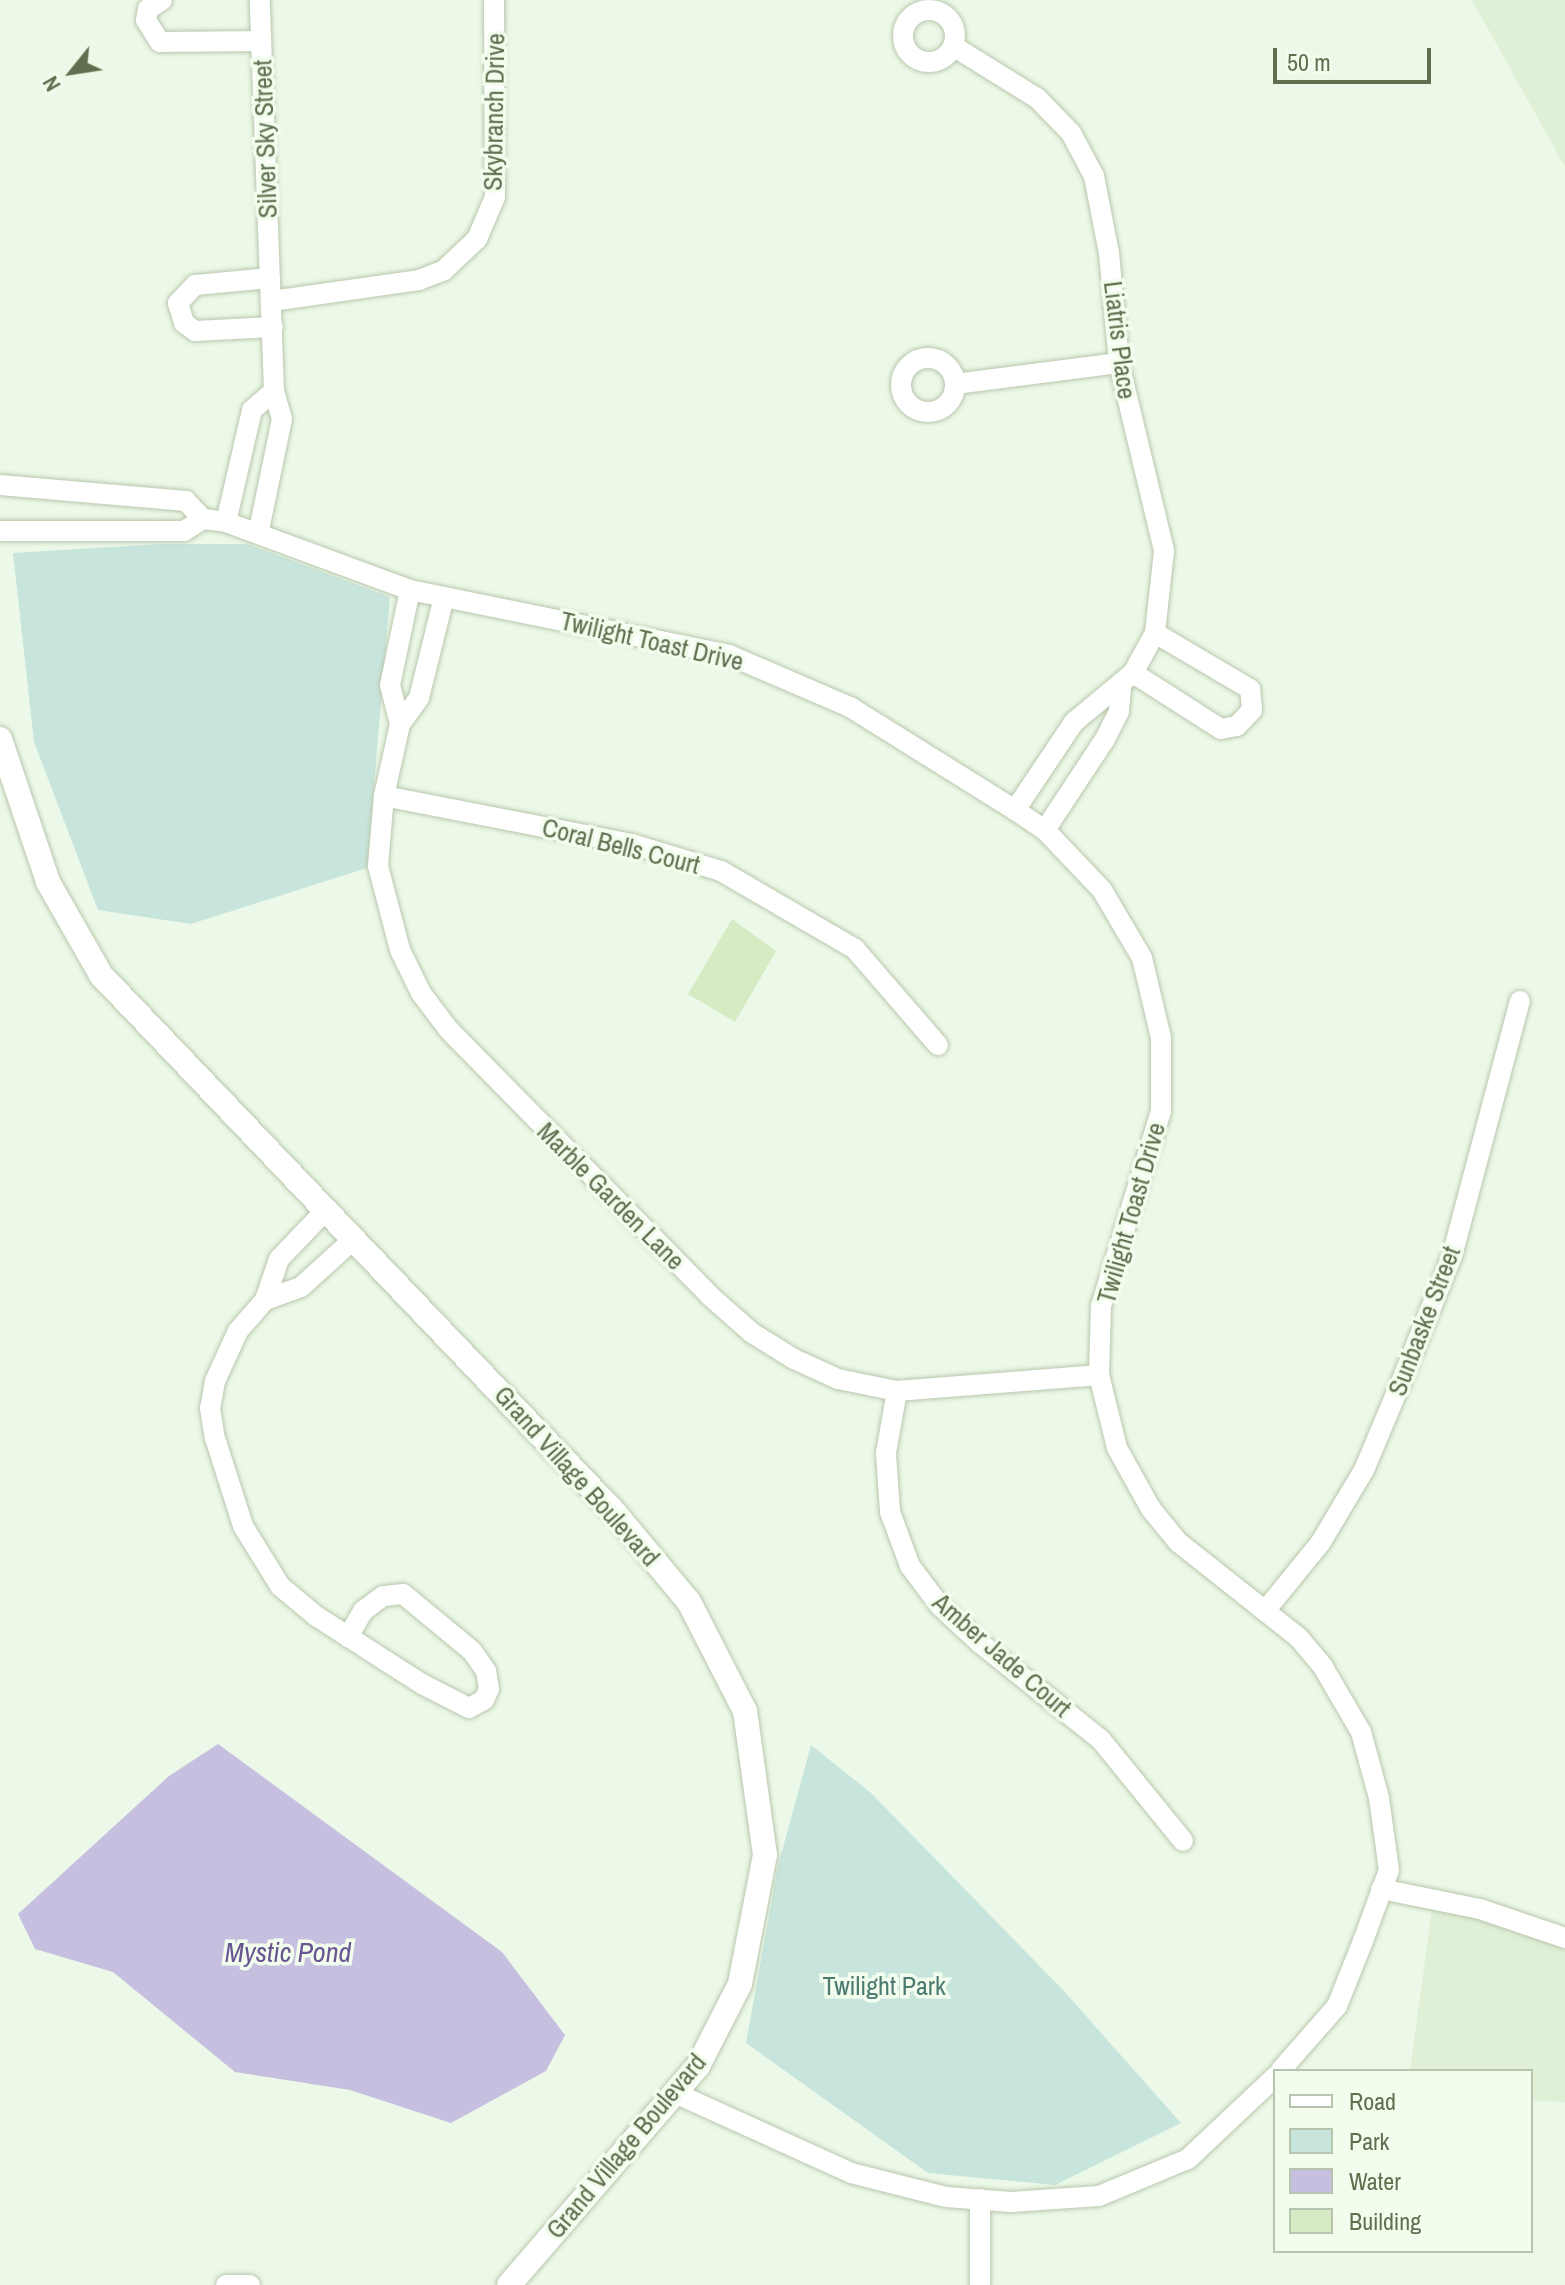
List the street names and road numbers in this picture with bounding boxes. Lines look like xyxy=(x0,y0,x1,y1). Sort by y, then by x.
street label: Skybranch Drive xyxy=(477,33,511,191)
street label: Silver Sky Street xyxy=(247,59,283,219)
street label: Liatris Place xyxy=(1097,279,1143,401)
street label: Twilight Toast Drive xyxy=(557,605,747,677)
street label: Coral Bells Court xyxy=(539,811,703,881)
street label: Marble Garden Lane xyxy=(531,1116,691,1276)
street label: Twilight Toast Drive xyxy=(1090,1119,1172,1307)
street label: Sunbaske Street xyxy=(1381,1242,1467,1400)
street label: Grand Village Boulevard xyxy=(488,1379,666,1573)
street label: Amber Jade Court xyxy=(926,1586,1078,1724)
street label: Grand Village Boulevard xyxy=(540,2047,712,2245)

